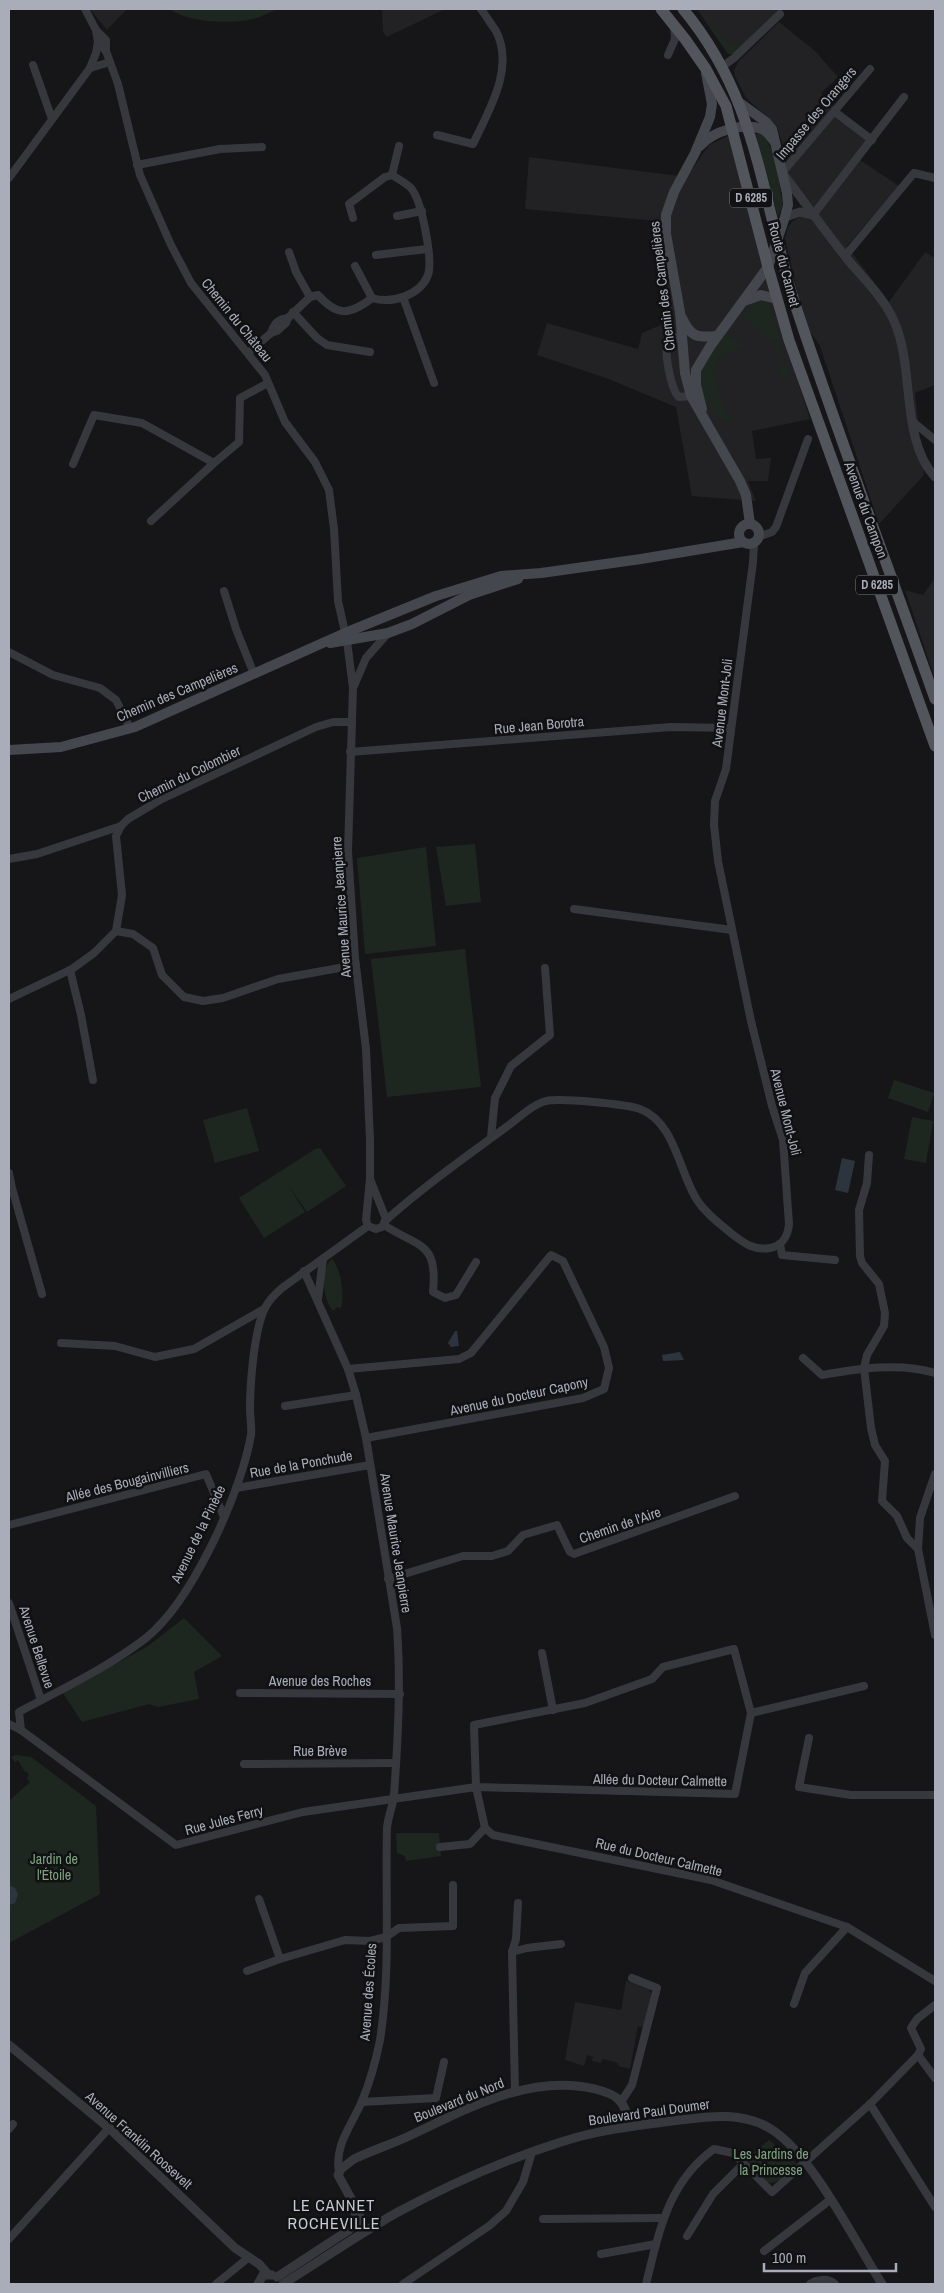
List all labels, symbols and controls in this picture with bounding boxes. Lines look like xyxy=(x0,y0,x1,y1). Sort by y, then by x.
street label: Impasse des Orangers xyxy=(772,63,860,163)
road number: D 6285 xyxy=(730,188,772,208)
street label: Chemin des Campelières xyxy=(645,220,679,352)
street label: Route du Cannet xyxy=(764,220,804,308)
street label: Chemin du Château xyxy=(198,274,276,366)
street label: Avenue du Campon xyxy=(840,458,892,561)
road number: D 6285 xyxy=(856,576,898,594)
street label: Chemin des Campelières xyxy=(114,658,241,726)
street label: Avenue Mont-Joli xyxy=(708,658,736,749)
street label: Rue Jean Borotra xyxy=(493,712,585,738)
street label: Chemin du Colombier xyxy=(135,741,244,807)
street label: Avenue Maurice Jeanpierre xyxy=(327,836,355,979)
street label: Avenue Mont-Joli xyxy=(766,1066,806,1157)
street label: Avenue du Docteur Capony xyxy=(447,1373,590,1420)
street label: Rue de la Ponchude xyxy=(248,1446,354,1482)
street label: Allée des Bougainvilliers xyxy=(63,1458,191,1506)
street label: Avenue Maurice Jeanpierre xyxy=(376,1471,416,1614)
street label: Avenue de la Pinède xyxy=(166,1482,229,1587)
street label: Chemin de l'Aire xyxy=(577,1503,663,1547)
street label: Avenue Bellevue xyxy=(15,1602,59,1691)
street label: Avenue des Roches xyxy=(268,1672,372,1690)
street label: Rue Brève xyxy=(293,1742,347,1760)
street label: Allée du Docteur Calmette xyxy=(592,1770,727,1790)
street label: Rue Jules Ferry xyxy=(183,1801,265,1839)
street label: Rue du Docteur Calmette xyxy=(594,1834,724,1880)
park label: Jardin de l'Étoile xyxy=(30,1850,78,1884)
street label: Avenue des Écoles xyxy=(356,1942,380,2043)
street label: Boulevard du Nord xyxy=(411,2074,507,2126)
street label: Avenue Franklin Roosevelt xyxy=(81,2087,196,2193)
street label: Boulevard Paul Doumer xyxy=(587,2095,711,2129)
park label: Les Jardins de la Princesse xyxy=(733,2145,809,2179)
district label: LE CANNET ROCHEVILLE xyxy=(287,2194,381,2234)
scale bar xyxy=(764,2240,896,2272)
text: 100 m xyxy=(772,2247,806,2268)

